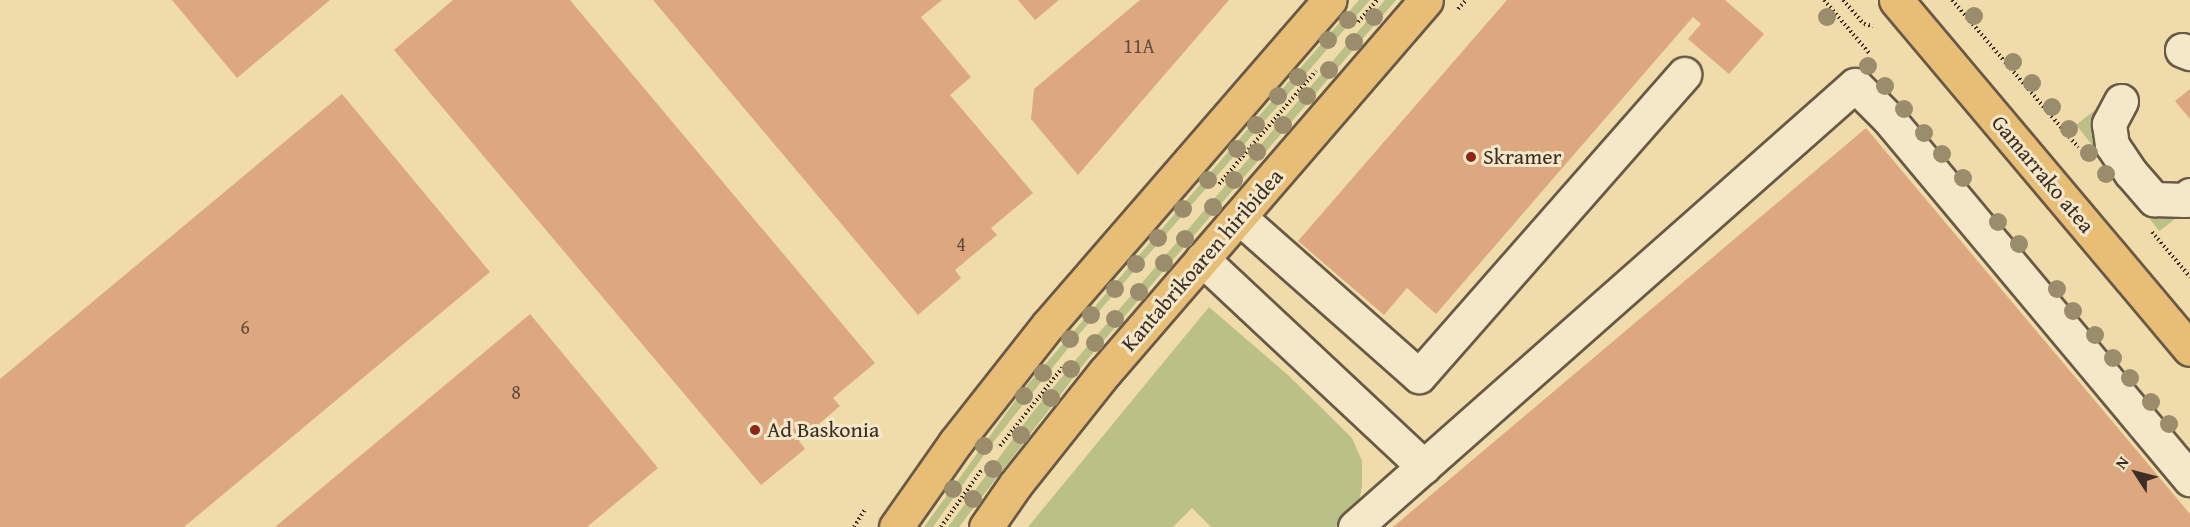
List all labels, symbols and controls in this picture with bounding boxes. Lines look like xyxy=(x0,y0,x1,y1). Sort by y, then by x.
house number: 11A xyxy=(1123,33,1155,57)
street label: Gamarrako atea xyxy=(1986,110,2100,238)
place label: Skramer xyxy=(1483,144,1562,170)
marker: Skramer xyxy=(1464,150,1478,164)
street label: Kantabrikoaren hiribidea xyxy=(1116,163,1288,357)
house number: 4 xyxy=(956,231,966,255)
house number: 6 xyxy=(240,314,250,338)
house number: 8 xyxy=(511,379,521,403)
place label: Ad Baskonia xyxy=(767,417,879,443)
marker: Ad Baskonia xyxy=(748,423,762,437)
north arrow xyxy=(2106,443,2166,503)
text: N xyxy=(2109,451,2134,474)

